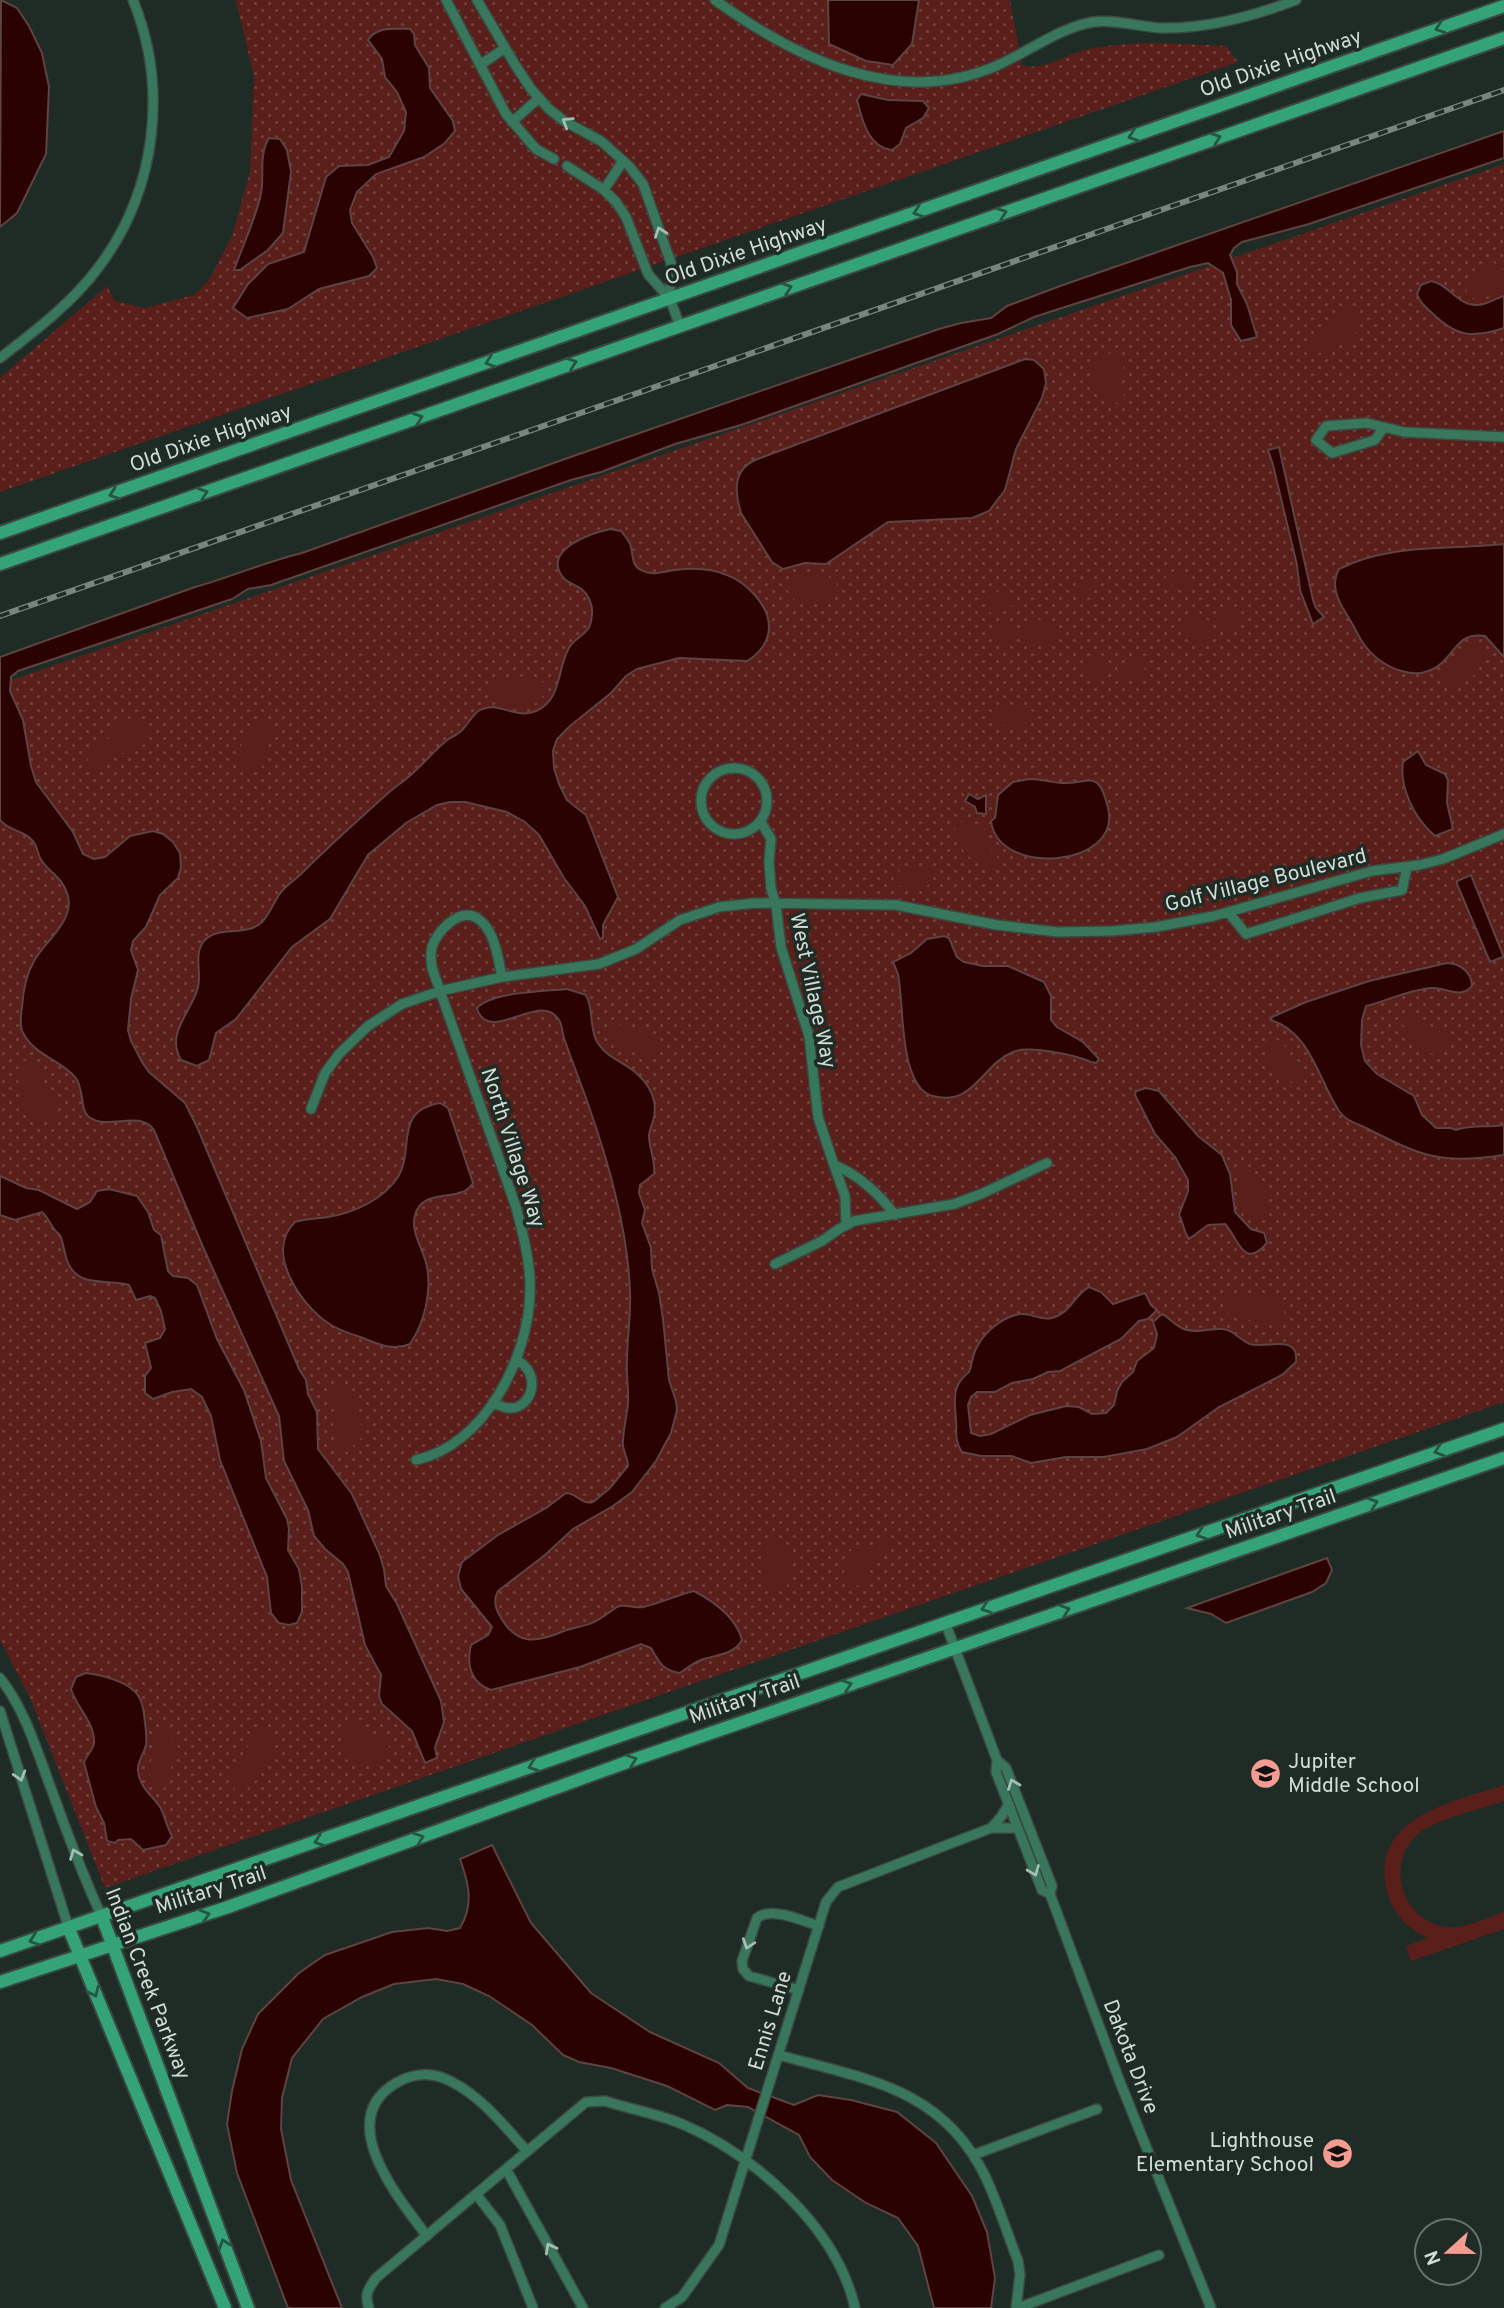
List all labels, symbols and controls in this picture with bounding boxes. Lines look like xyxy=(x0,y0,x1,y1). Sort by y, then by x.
one-way arrow xyxy=(1434,20,1446,34)
street label: Old Dixie Highway xyxy=(1196,24,1366,104)
one-way arrow xyxy=(562,118,575,131)
one-way arrow xyxy=(1127,128,1139,142)
one-way arrow xyxy=(1210,132,1222,146)
one-way arrow xyxy=(912,204,924,218)
one-way arrow xyxy=(995,207,1007,221)
street label: Old Dixie Highway xyxy=(661,212,831,292)
one-way arrow xyxy=(654,227,668,239)
one-way arrow xyxy=(780,282,792,296)
one-way arrow xyxy=(485,354,497,368)
one-way arrow xyxy=(565,357,578,371)
street label: Old Dixie Highway xyxy=(126,399,296,479)
one-way arrow xyxy=(411,412,423,426)
one-way arrow xyxy=(108,485,120,499)
one-way arrow xyxy=(197,487,209,501)
street label: Golf Village Boulevard xyxy=(1162,843,1370,919)
street label: West Village Way xyxy=(782,911,842,1071)
street label: North Village Way xyxy=(473,1065,551,1231)
one-way arrow xyxy=(1434,1443,1446,1457)
street label: Military Trail xyxy=(1222,1483,1340,1547)
one-way arrow xyxy=(1366,1497,1378,1511)
one-way arrow xyxy=(1196,1526,1208,1540)
one-way arrow xyxy=(981,1600,993,1614)
one-way arrow xyxy=(1058,1604,1070,1618)
street label: Military Trail xyxy=(686,1668,804,1732)
one-way arrow xyxy=(841,1679,853,1693)
place label: Jupiter Middle School xyxy=(1288,1749,1420,1800)
one-way arrow xyxy=(626,1754,638,1768)
school or university icon: Jupiter Middle School xyxy=(1248,1757,1282,1791)
one-way arrow xyxy=(528,1758,540,1772)
one-way arrow xyxy=(11,1770,26,1782)
one-way arrow xyxy=(1007,1779,1021,1791)
one-way arrow xyxy=(412,1832,424,1846)
one-way arrow xyxy=(313,1833,325,1847)
one-way arrow xyxy=(70,1848,84,1860)
street label: Military Trail xyxy=(152,1860,270,1922)
one-way arrow xyxy=(1026,1864,1040,1876)
street label: Indian Creek Parkway xyxy=(98,1884,196,2084)
one-way arrow xyxy=(198,1908,210,1923)
one-way arrow xyxy=(29,1931,41,1946)
one-way arrow xyxy=(742,1938,756,1950)
street label: Ennis Lane xyxy=(743,1968,799,2074)
one-way arrow xyxy=(86,1985,100,1997)
street label: Dakota Drive xyxy=(1096,1996,1164,2118)
place label: Lighthouse Elementary School xyxy=(1136,2128,1314,2179)
school or university icon: Lighthouse Elementary School xyxy=(1320,2136,1354,2170)
north arrow xyxy=(1413,2217,1483,2287)
one-way arrow xyxy=(219,2239,233,2251)
one-way arrow xyxy=(545,2243,558,2255)
text: N xyxy=(1420,2247,1448,2268)

